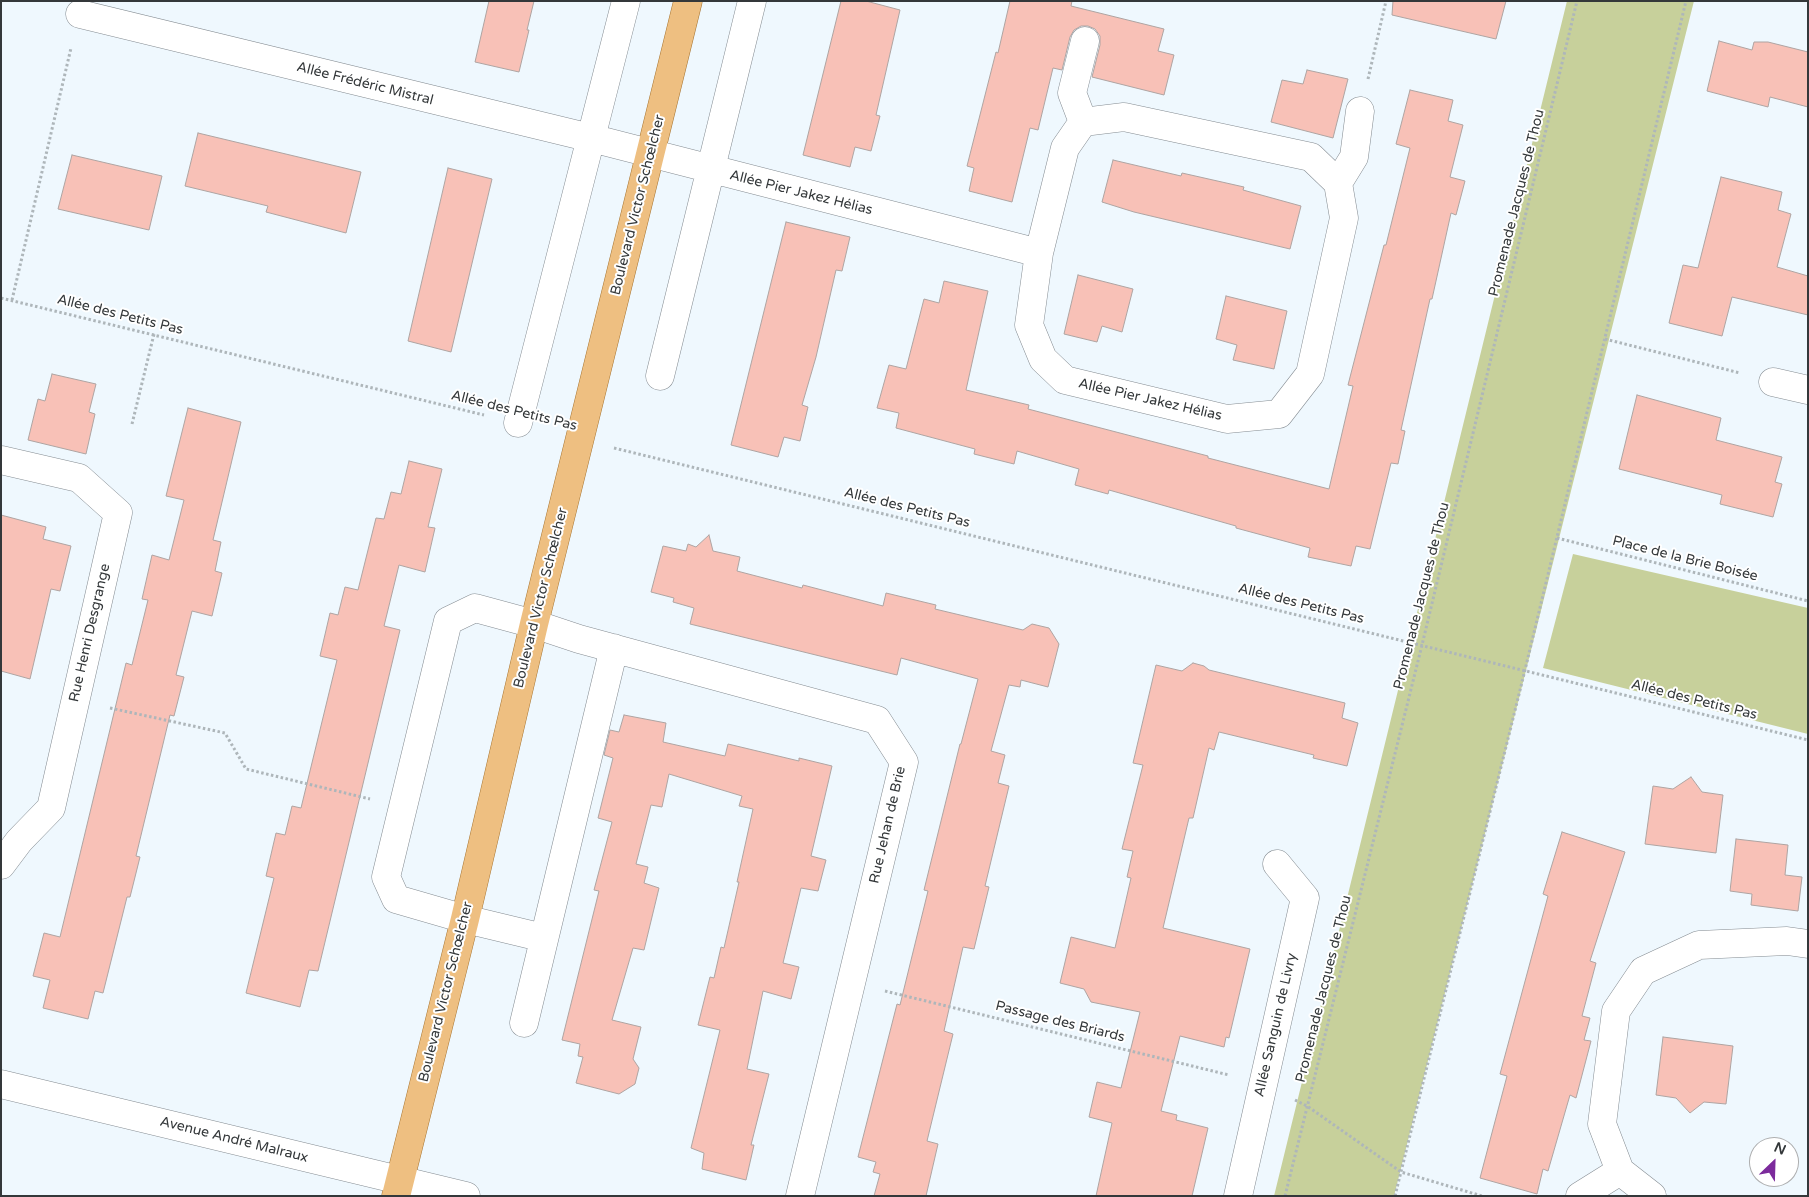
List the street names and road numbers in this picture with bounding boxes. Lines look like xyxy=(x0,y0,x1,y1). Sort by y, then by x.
street label: Allée Frédéric Mistral xyxy=(295,59,435,109)
street label: Promenade Jacques de Thou xyxy=(1486,108,1548,298)
street label: Boulevard Victor Schœlcher xyxy=(607,113,669,297)
street label: Allée Pier Jakez Hélias xyxy=(728,167,874,219)
street label: Allée des Petits Pas xyxy=(55,291,185,339)
street label: Allée Pier Jakez Hélias xyxy=(1077,375,1223,425)
street label: Allée des Petits Pas xyxy=(449,387,579,435)
street label: Allée des Petits Pas xyxy=(842,484,972,532)
street label: Promenade Jacques de Thou xyxy=(1391,501,1453,691)
street label: Boulevard Victor Schœlcher xyxy=(510,506,572,690)
street label: Place de la Brie Boisée xyxy=(1611,533,1759,585)
street label: Rue Henri Desgrange xyxy=(66,562,114,704)
street label: Allée des Petits Pas xyxy=(1236,580,1366,628)
street label: Allée des Petits Pas xyxy=(1629,676,1759,724)
street label: Rue Jehan de Brie xyxy=(866,765,910,885)
street label: Promenade Jacques de Thou xyxy=(1293,894,1355,1084)
street label: Boulevard Victor Schœlcher xyxy=(415,900,477,1084)
street label: Allée Sanguin de Livry xyxy=(1251,951,1301,1099)
street label: Passage des Briards xyxy=(994,998,1126,1046)
street label: Avenue André Malraux xyxy=(158,1113,310,1167)

